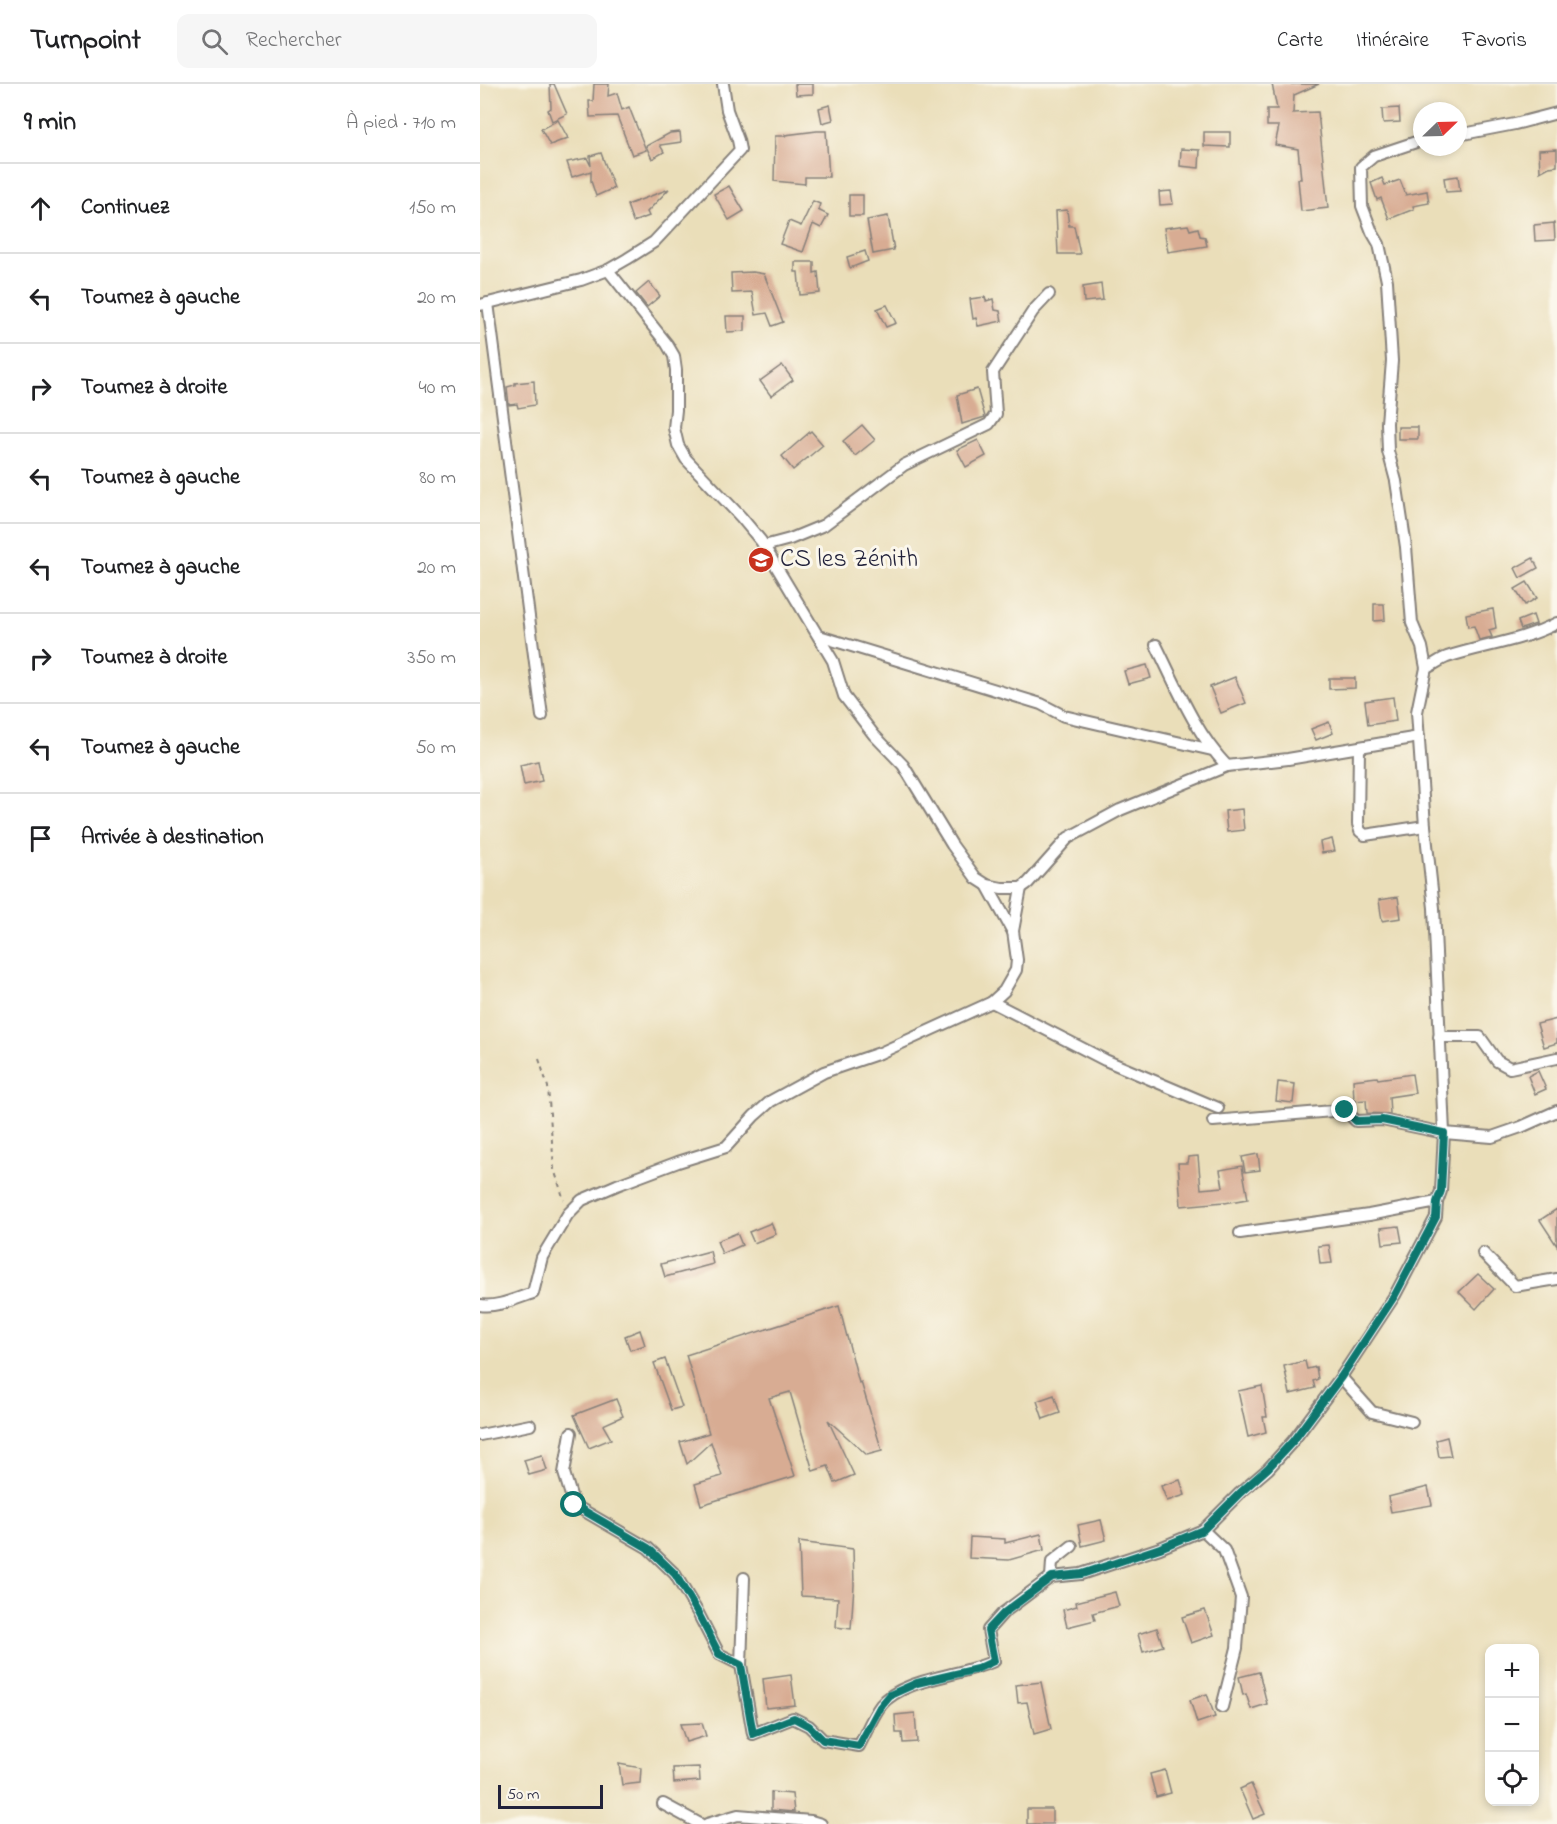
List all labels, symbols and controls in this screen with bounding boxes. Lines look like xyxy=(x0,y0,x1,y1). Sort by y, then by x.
search box xyxy=(177,14,597,68)
text: Turnpoint xyxy=(30,21,141,62)
icon: search xyxy=(198,25,231,58)
text: Rechercher xyxy=(246,25,342,57)
text: Carte xyxy=(1277,26,1323,56)
text: Itinéraire xyxy=(1356,26,1429,56)
text: Favoris xyxy=(1462,26,1527,56)
north arrow xyxy=(1413,102,1467,156)
text: 9 min xyxy=(24,104,76,142)
text: À pied · 710 m xyxy=(346,109,456,138)
icon: ahead xyxy=(24,192,57,225)
text: Continuez xyxy=(81,192,169,224)
text: 150 m xyxy=(409,194,456,223)
icon: left xyxy=(24,282,57,315)
text: Tournez à gauche xyxy=(81,282,240,314)
text: 20 m xyxy=(417,284,456,313)
icon: right xyxy=(24,372,57,405)
text: Tournez à droite xyxy=(81,372,227,404)
text: 40 m xyxy=(419,374,456,403)
icon: left xyxy=(24,462,57,495)
text: Tournez à gauche xyxy=(81,462,240,494)
text: 80 m xyxy=(419,464,456,493)
place label: CS les Zénith xyxy=(780,541,918,579)
school or university icon: CS les Zénith xyxy=(746,545,776,575)
icon: left xyxy=(24,552,57,585)
text: Tournez à gauche xyxy=(81,552,240,584)
text: 20 m xyxy=(417,554,456,583)
icon: right xyxy=(24,642,57,675)
text: Tournez à droite xyxy=(81,642,227,674)
text: 350 m xyxy=(407,644,456,673)
icon: left xyxy=(24,732,57,765)
text: Tournez à gauche xyxy=(81,732,240,764)
text: 50 m xyxy=(415,734,456,763)
icon: arrive xyxy=(24,822,57,855)
text: Arrivée à destination xyxy=(81,822,264,854)
route end xyxy=(1331,1096,1357,1122)
route start xyxy=(560,1491,586,1517)
map controls xyxy=(1485,1644,1539,1806)
button: + xyxy=(1485,1644,1539,1698)
button: − xyxy=(1485,1698,1539,1752)
button: locate xyxy=(1485,1752,1539,1806)
scale bar xyxy=(498,1782,603,1810)
text: 50 m xyxy=(507,1783,539,1807)

